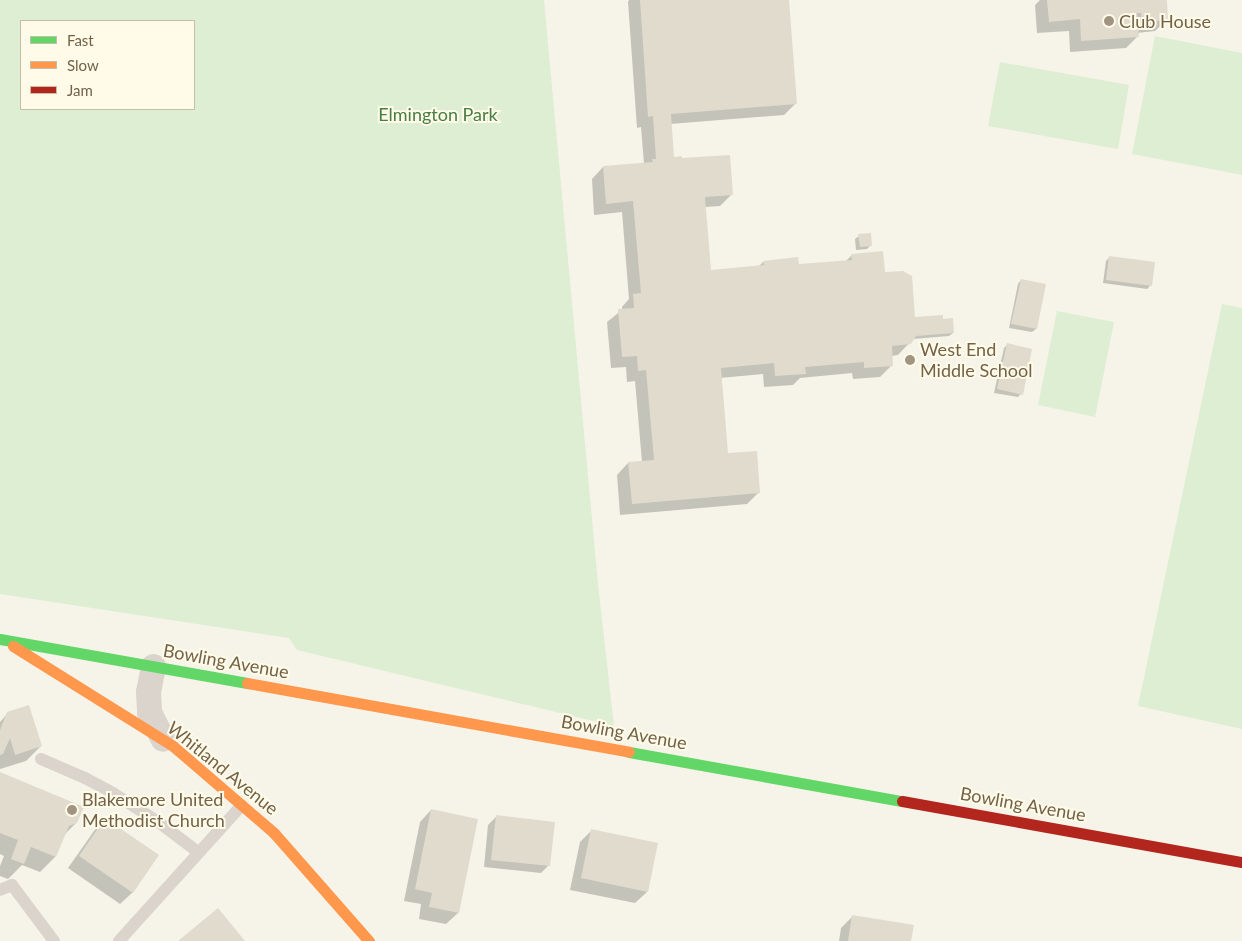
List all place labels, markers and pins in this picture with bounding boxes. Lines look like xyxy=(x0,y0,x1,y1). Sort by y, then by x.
place label: Club House xyxy=(1119,10,1211,32)
marker: Club House xyxy=(1103,15,1115,27)
place label: West End Middle School xyxy=(920,339,1032,382)
marker: West End Middle School xyxy=(904,354,916,366)
place label: Blakemore United Methodist Church xyxy=(82,789,225,832)
marker: Blakemore United Methodist Church xyxy=(66,804,78,816)

